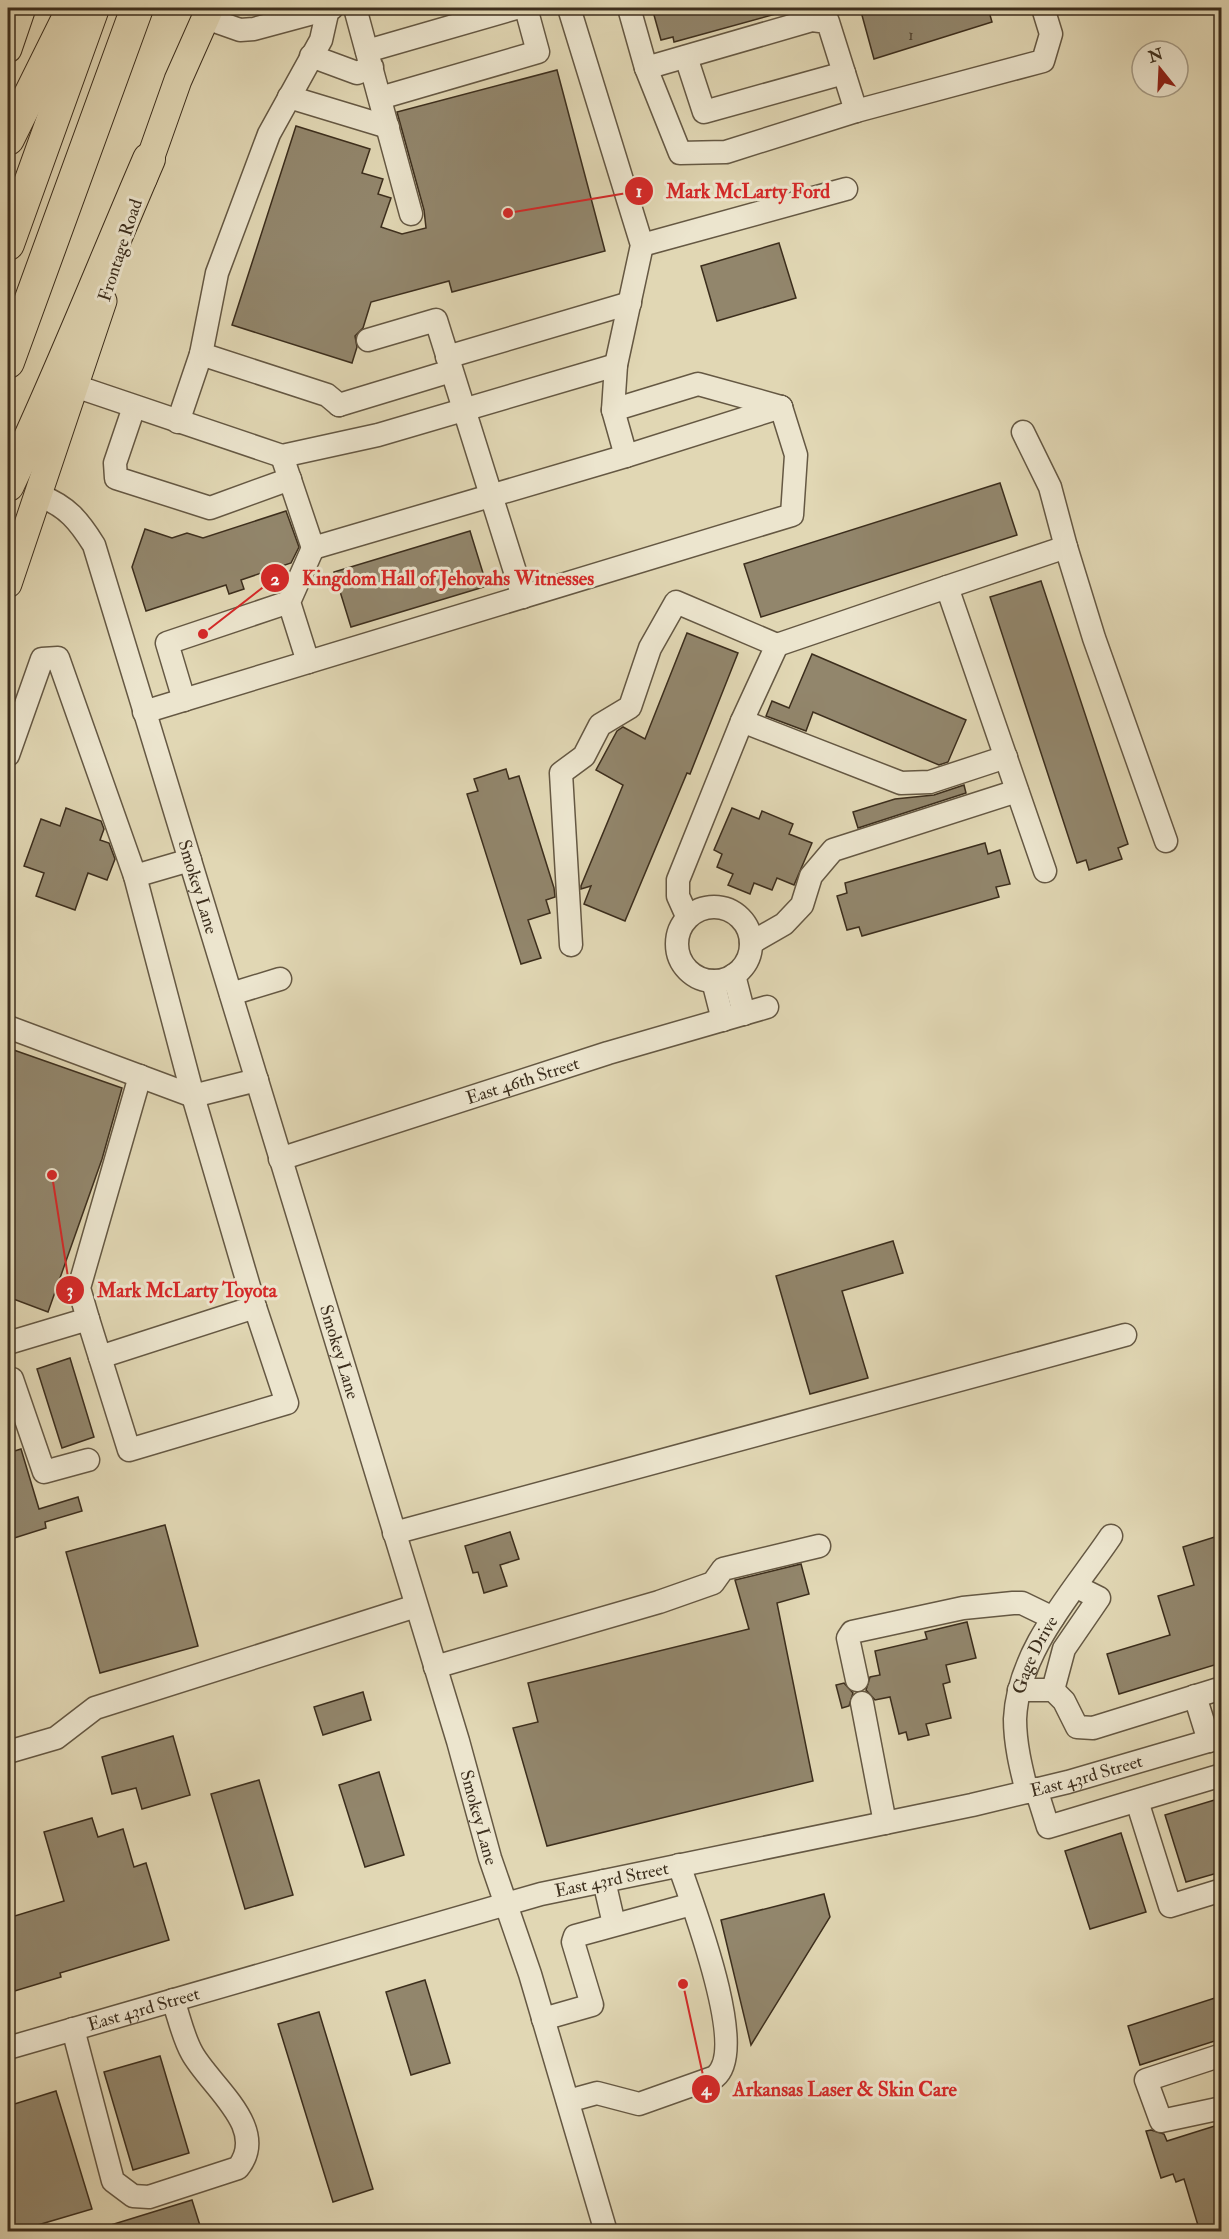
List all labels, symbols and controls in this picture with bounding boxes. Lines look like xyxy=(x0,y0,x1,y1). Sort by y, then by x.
house number: 1 xyxy=(908,26,914,45)
north arrow xyxy=(1130,39,1190,99)
text: N xyxy=(1145,44,1166,68)
callout: Mark McLarty Ford xyxy=(624,172,842,210)
text: Mark McLarty Ford xyxy=(665,179,830,205)
text: 1 xyxy=(636,180,642,203)
street label: Frontage Road xyxy=(93,196,148,304)
callout: Kingdom Hall of Jehovahs Witnesses xyxy=(260,559,606,597)
text: Kingdom Hall of Jehovahs Witnesses xyxy=(302,566,594,592)
text: 2 xyxy=(270,568,280,591)
street label: Smokey Lane xyxy=(172,837,223,937)
street label: East 46th Street xyxy=(463,1052,582,1110)
callout: Mark McLarty Toyota xyxy=(55,1271,289,1309)
text: Mark McLarty Toyota xyxy=(96,1278,278,1304)
text: 3 xyxy=(67,1279,74,1302)
street label: Smokey Lane xyxy=(314,1302,364,1402)
street label: Gage Drive xyxy=(1008,1611,1064,1697)
street label: East 43rd Street xyxy=(1028,1750,1146,1803)
street label: Smokey Lane xyxy=(454,1768,503,1869)
street label: East 43rd Street xyxy=(553,1857,671,1903)
street label: East 43rd Street xyxy=(85,1982,202,2036)
callout: Arkansas Laser & Skin Care xyxy=(691,2070,969,2108)
text: Arkansas Laser & Skin Care xyxy=(732,2077,958,2102)
text: 4 xyxy=(700,2078,712,2101)

